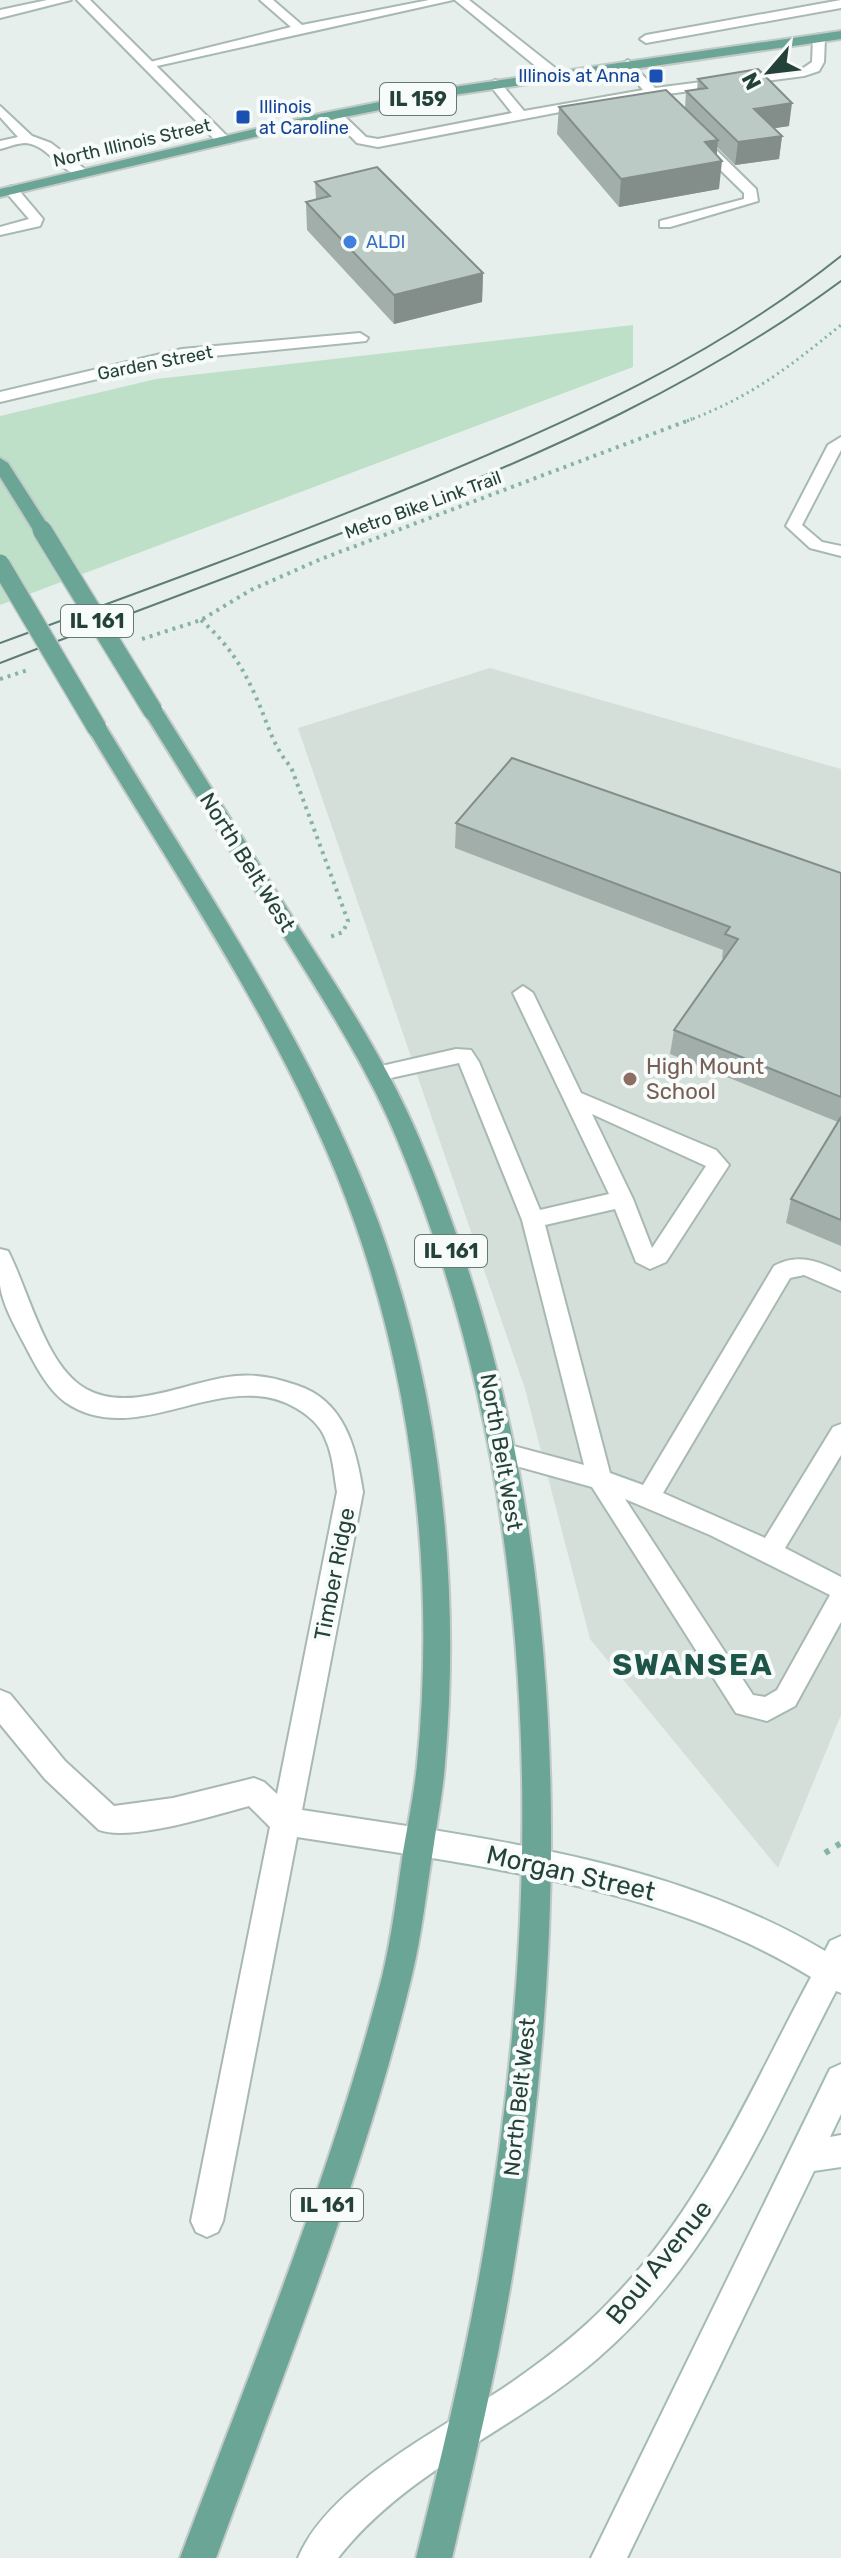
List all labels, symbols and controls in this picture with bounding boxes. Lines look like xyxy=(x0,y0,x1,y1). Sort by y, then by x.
north arrow xyxy=(729,32,809,112)
place label: Illinois at Anna xyxy=(518,65,640,87)
marker: Illinois at Anna xyxy=(647,67,665,85)
text: N xyxy=(736,68,767,94)
road number: IL 159 xyxy=(380,83,456,115)
place label: Illinois at Caroline xyxy=(259,96,349,139)
marker: Illinois at Caroline xyxy=(234,108,252,126)
street label: North Illinois Street xyxy=(51,114,213,172)
place label: ALDI xyxy=(366,231,406,253)
marker: ALDI xyxy=(341,233,359,251)
street label: Garden Street xyxy=(95,341,215,385)
street label: Metro Bike Link Trail xyxy=(342,466,504,544)
road number: IL 161 xyxy=(61,605,133,637)
street label: North Belt West xyxy=(194,788,301,937)
place label: High Mount School xyxy=(646,1053,764,1105)
marker: High Mount School xyxy=(621,1070,639,1088)
road number: IL 161 xyxy=(415,1235,487,1267)
street label: North Belt West xyxy=(474,1371,529,1533)
street label: Timber Ridge xyxy=(308,1506,361,1643)
district label: SWANSEA xyxy=(612,1647,774,1683)
street label: Morgan Street xyxy=(483,1839,658,1908)
street label: North Belt West xyxy=(498,2016,541,2178)
road number: IL 161 xyxy=(291,2189,363,2221)
street label: Boul Avenue xyxy=(600,2194,719,2331)

